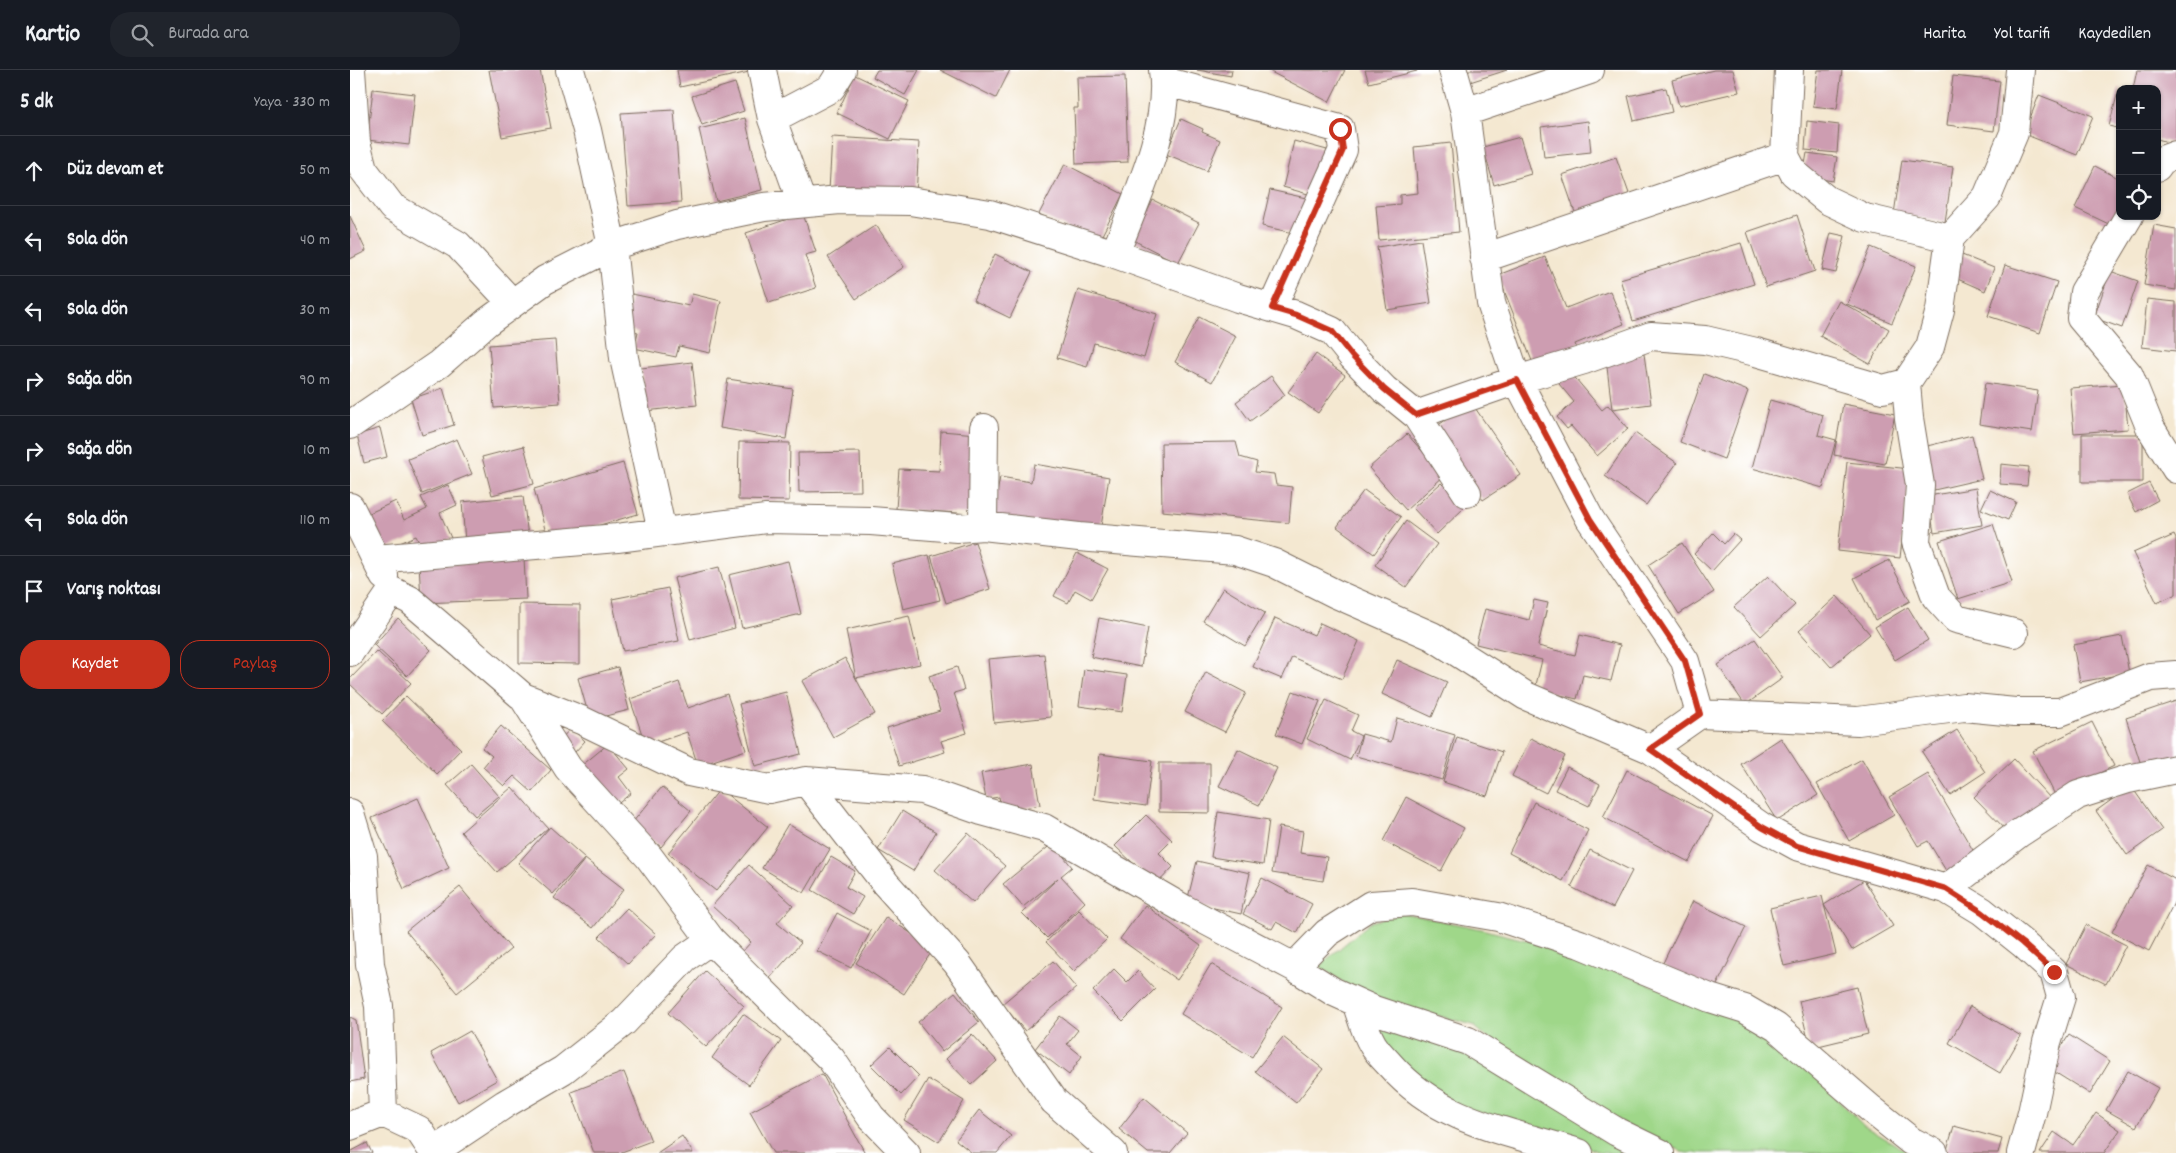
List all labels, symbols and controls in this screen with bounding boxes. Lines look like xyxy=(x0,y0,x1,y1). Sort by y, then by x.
search box xyxy=(110,12,460,57)
text: Kartio xyxy=(25,18,80,52)
icon: search xyxy=(128,21,156,49)
text: Burada ara xyxy=(168,21,248,48)
text: Harita xyxy=(1923,22,1966,47)
text: Yol tarifi xyxy=(1994,22,2050,47)
text: Kaydedilen xyxy=(2078,22,2151,47)
map controls xyxy=(2116,85,2161,220)
button: + xyxy=(2116,85,2161,130)
text: 5 dk xyxy=(20,88,53,118)
text: Yaya · 330 m xyxy=(254,91,330,114)
route start xyxy=(1329,118,1352,141)
button: − xyxy=(2116,130,2161,175)
icon: ahead xyxy=(20,157,48,185)
text: Düz devam et xyxy=(67,157,163,184)
text: 50 m xyxy=(299,159,330,182)
button: locate xyxy=(2116,175,2161,220)
icon: left xyxy=(20,227,48,255)
text: Sola dön xyxy=(67,227,128,254)
text: 40 m xyxy=(300,229,330,252)
icon: left xyxy=(20,297,48,325)
text: Sola dön xyxy=(67,297,128,324)
text: 30 m xyxy=(300,299,330,322)
icon: right xyxy=(20,367,48,395)
text: Sağa dön xyxy=(67,367,132,394)
text: 90 m xyxy=(299,369,330,392)
icon: right xyxy=(20,437,48,465)
text: Sağa dön xyxy=(67,437,132,464)
text: 10 m xyxy=(303,439,330,462)
icon: left xyxy=(20,507,48,535)
text: Sola dön xyxy=(67,507,128,534)
text: 110 m xyxy=(300,509,330,532)
icon: arrive xyxy=(20,577,48,605)
text: Varış noktası xyxy=(67,577,161,604)
button: Kaydet xyxy=(20,640,170,689)
button: Paylaş xyxy=(180,640,330,689)
route end xyxy=(2043,961,2066,984)

